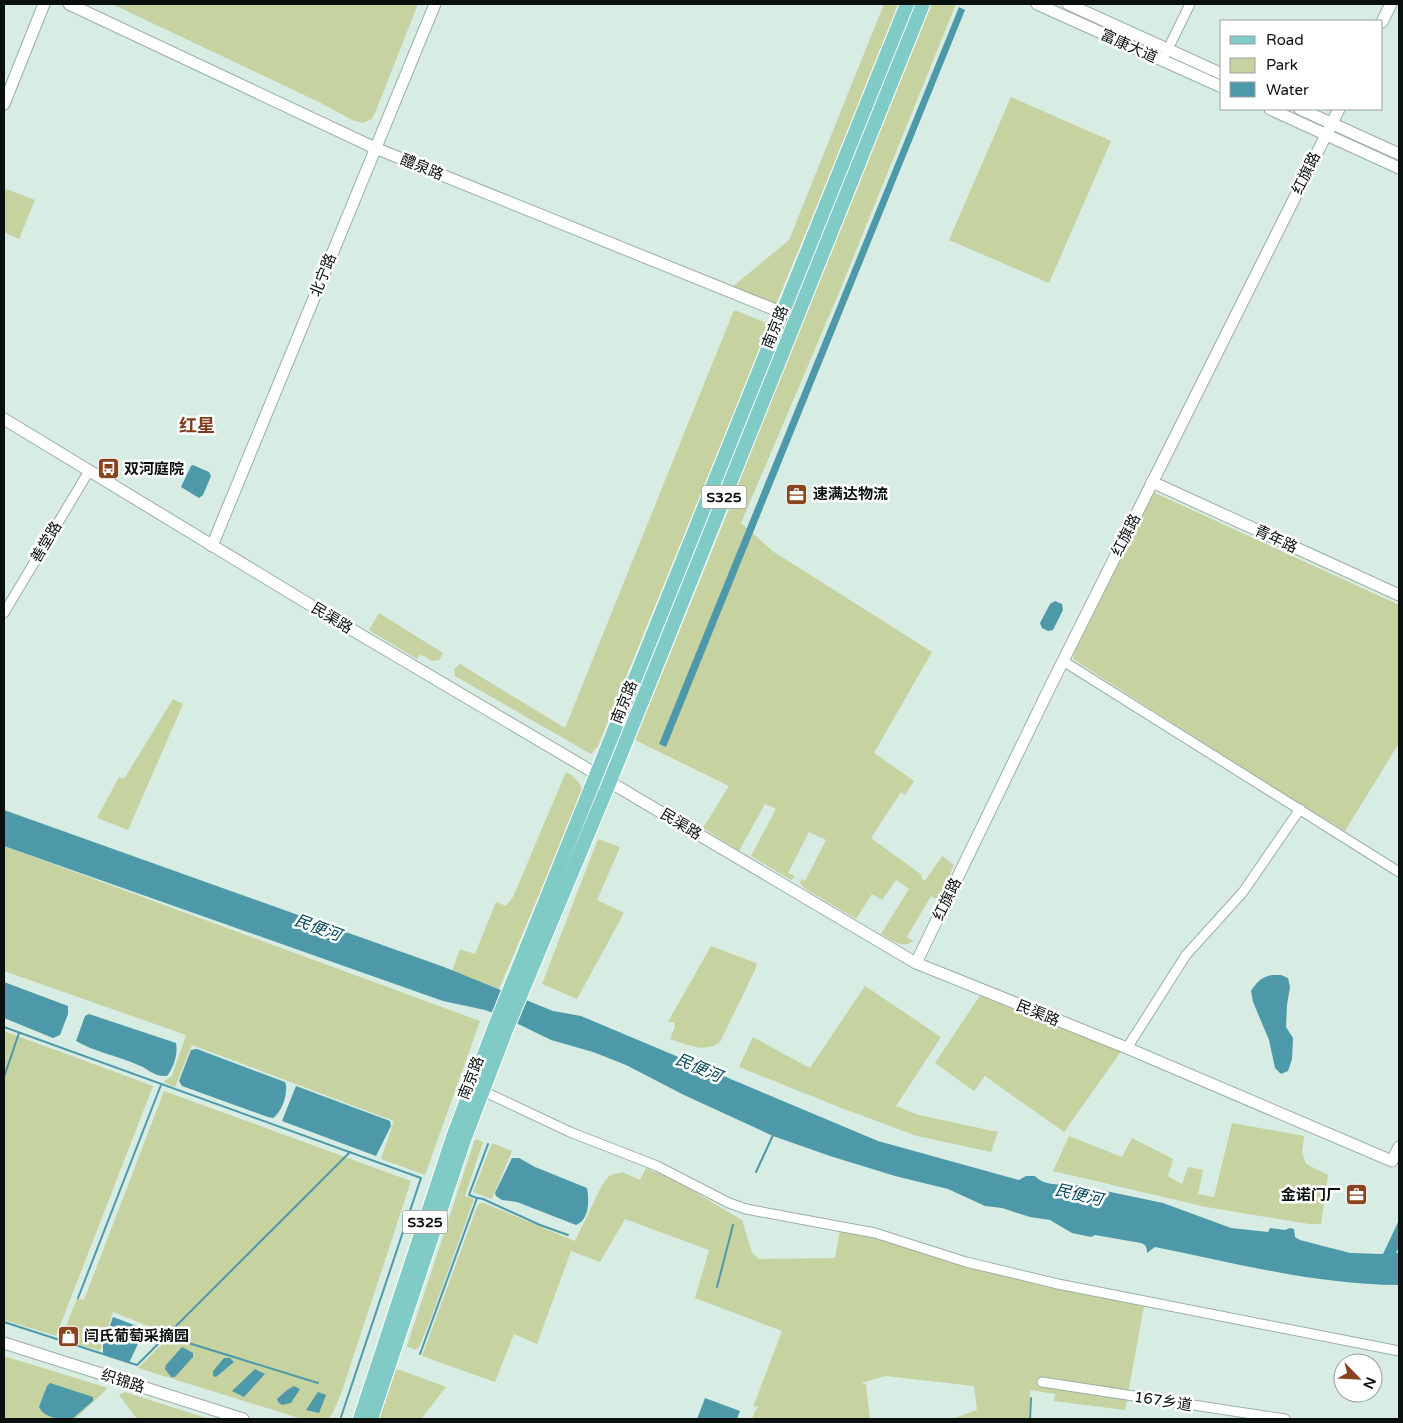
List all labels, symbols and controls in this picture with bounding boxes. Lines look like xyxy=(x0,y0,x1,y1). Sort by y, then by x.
legend xyxy=(1220,20,1383,110)
street label: 富康大道 xyxy=(1098,26,1160,66)
text: Road xyxy=(1266,31,1304,49)
text: Park xyxy=(1266,56,1298,74)
text: Water xyxy=(1266,81,1309,99)
street label: 红旗路 xyxy=(1288,149,1324,197)
street label: 醴泉路 xyxy=(398,150,446,184)
street label: 北宁路 xyxy=(306,251,340,299)
street label: 南京路 xyxy=(758,303,792,351)
district label: 红星 xyxy=(179,415,215,437)
bus stop icon: 双河庭院 xyxy=(96,457,120,481)
place label: 双河庭院 xyxy=(124,460,184,478)
office icon: 速满达物流 xyxy=(785,482,809,506)
place label: 速满达物流 xyxy=(813,485,888,503)
road number: S325 xyxy=(702,486,746,508)
street label: 红旗路 xyxy=(1108,511,1144,559)
street label: 善堂路 xyxy=(27,518,65,566)
street label: 青年路 xyxy=(1252,521,1300,557)
street label: 民渠路 xyxy=(308,599,356,637)
street label: 南京路 xyxy=(607,678,641,726)
street label: 民渠路 xyxy=(657,805,705,843)
street label: 红旗路 xyxy=(929,875,965,923)
water label: 民便河 xyxy=(292,910,346,947)
street label: 民渠路 xyxy=(1014,996,1062,1030)
water label: 民便河 xyxy=(673,1049,727,1088)
street label: 南京路 xyxy=(455,1054,487,1102)
water label: 民便河 xyxy=(1053,1180,1107,1211)
office icon: 金诺门厂 xyxy=(1345,1183,1369,1207)
place label: 金诺门厂 xyxy=(1281,1186,1341,1204)
road number: S325 xyxy=(402,1210,448,1234)
shop icon: 闫氏葡萄采摘园 xyxy=(56,1324,80,1348)
place label: 闫氏葡萄采摘园 xyxy=(84,1327,189,1345)
north arrow xyxy=(1333,1353,1383,1403)
street label: 织锦路 xyxy=(99,1365,147,1397)
text: N xyxy=(1359,1374,1379,1392)
street label: 167乡道 xyxy=(1133,1388,1193,1414)

